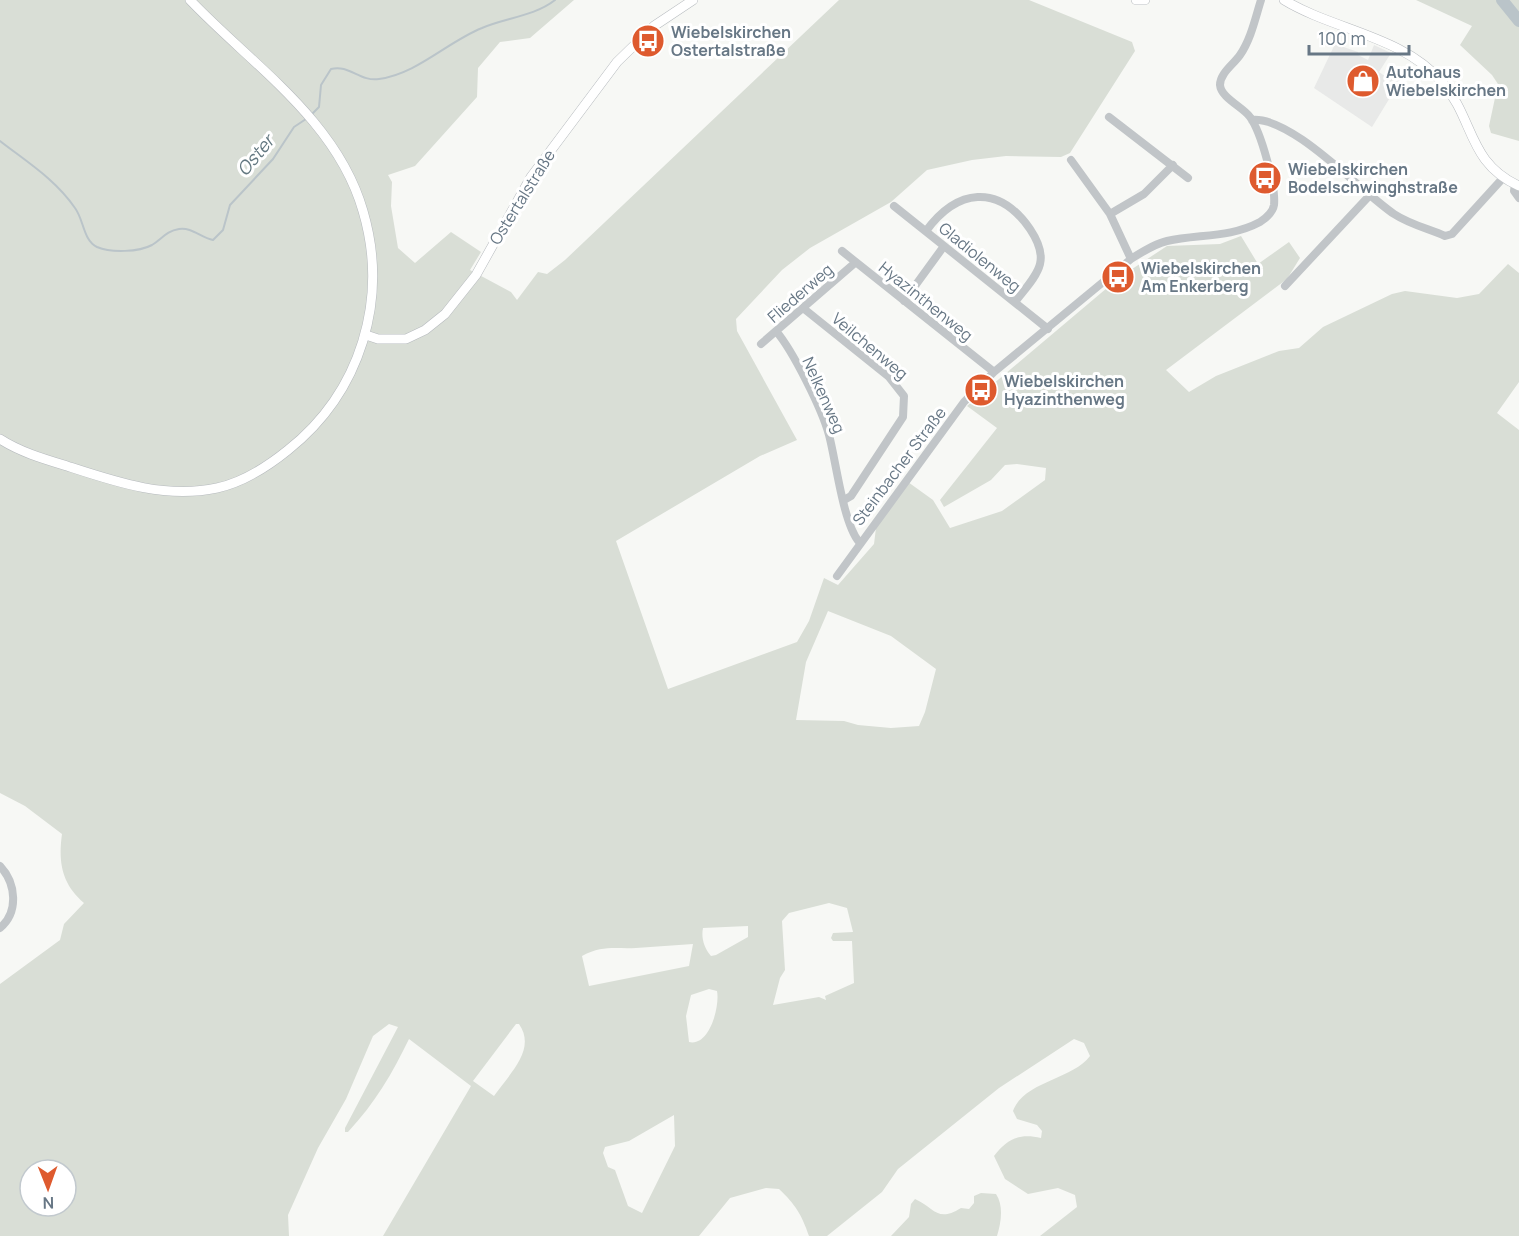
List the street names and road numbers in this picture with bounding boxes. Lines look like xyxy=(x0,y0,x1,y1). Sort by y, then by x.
street label: Ostertalstraße xyxy=(484,145,560,249)
street label: Gladiolenweg xyxy=(934,217,1026,297)
street label: Hyazinthenweg xyxy=(874,256,978,346)
street label: Fliederweg xyxy=(762,258,838,328)
street label: Veilchenweg xyxy=(827,308,913,384)
street label: Nelkenweg xyxy=(797,353,851,437)
street label: Steinbacher Straße xyxy=(847,402,951,530)

